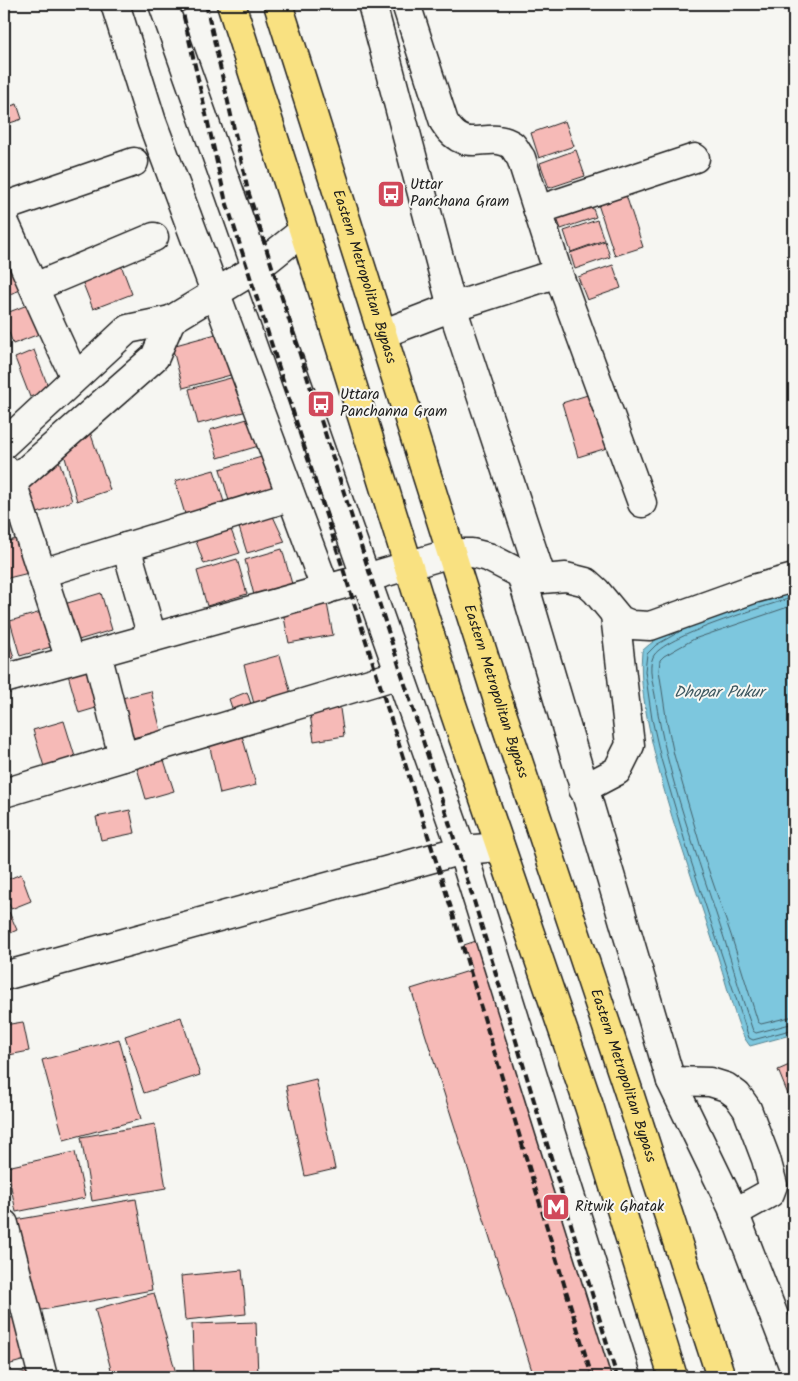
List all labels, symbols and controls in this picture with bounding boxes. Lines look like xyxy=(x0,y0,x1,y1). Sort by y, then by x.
place label: Uttar Panchana Gram xyxy=(410,173,509,214)
bus stop icon: Uttar Panchana Gram xyxy=(376,179,406,209)
street label: Eastern Metropolitan Bypass xyxy=(325,186,403,368)
place label: Uttara Panchanna Gram xyxy=(340,383,447,424)
bus stop icon: Uttara Panchanna Gram xyxy=(306,389,336,419)
street label: Eastern Metropolitan Bypass xyxy=(456,601,535,782)
water label: Dhopar Pukur xyxy=(674,680,768,705)
street label: Eastern Metropolitan Bypass xyxy=(583,986,663,1166)
metro station icon: Ritwik Ghatak xyxy=(541,1192,571,1222)
place label: Ritwik Ghatak xyxy=(575,1195,665,1219)

